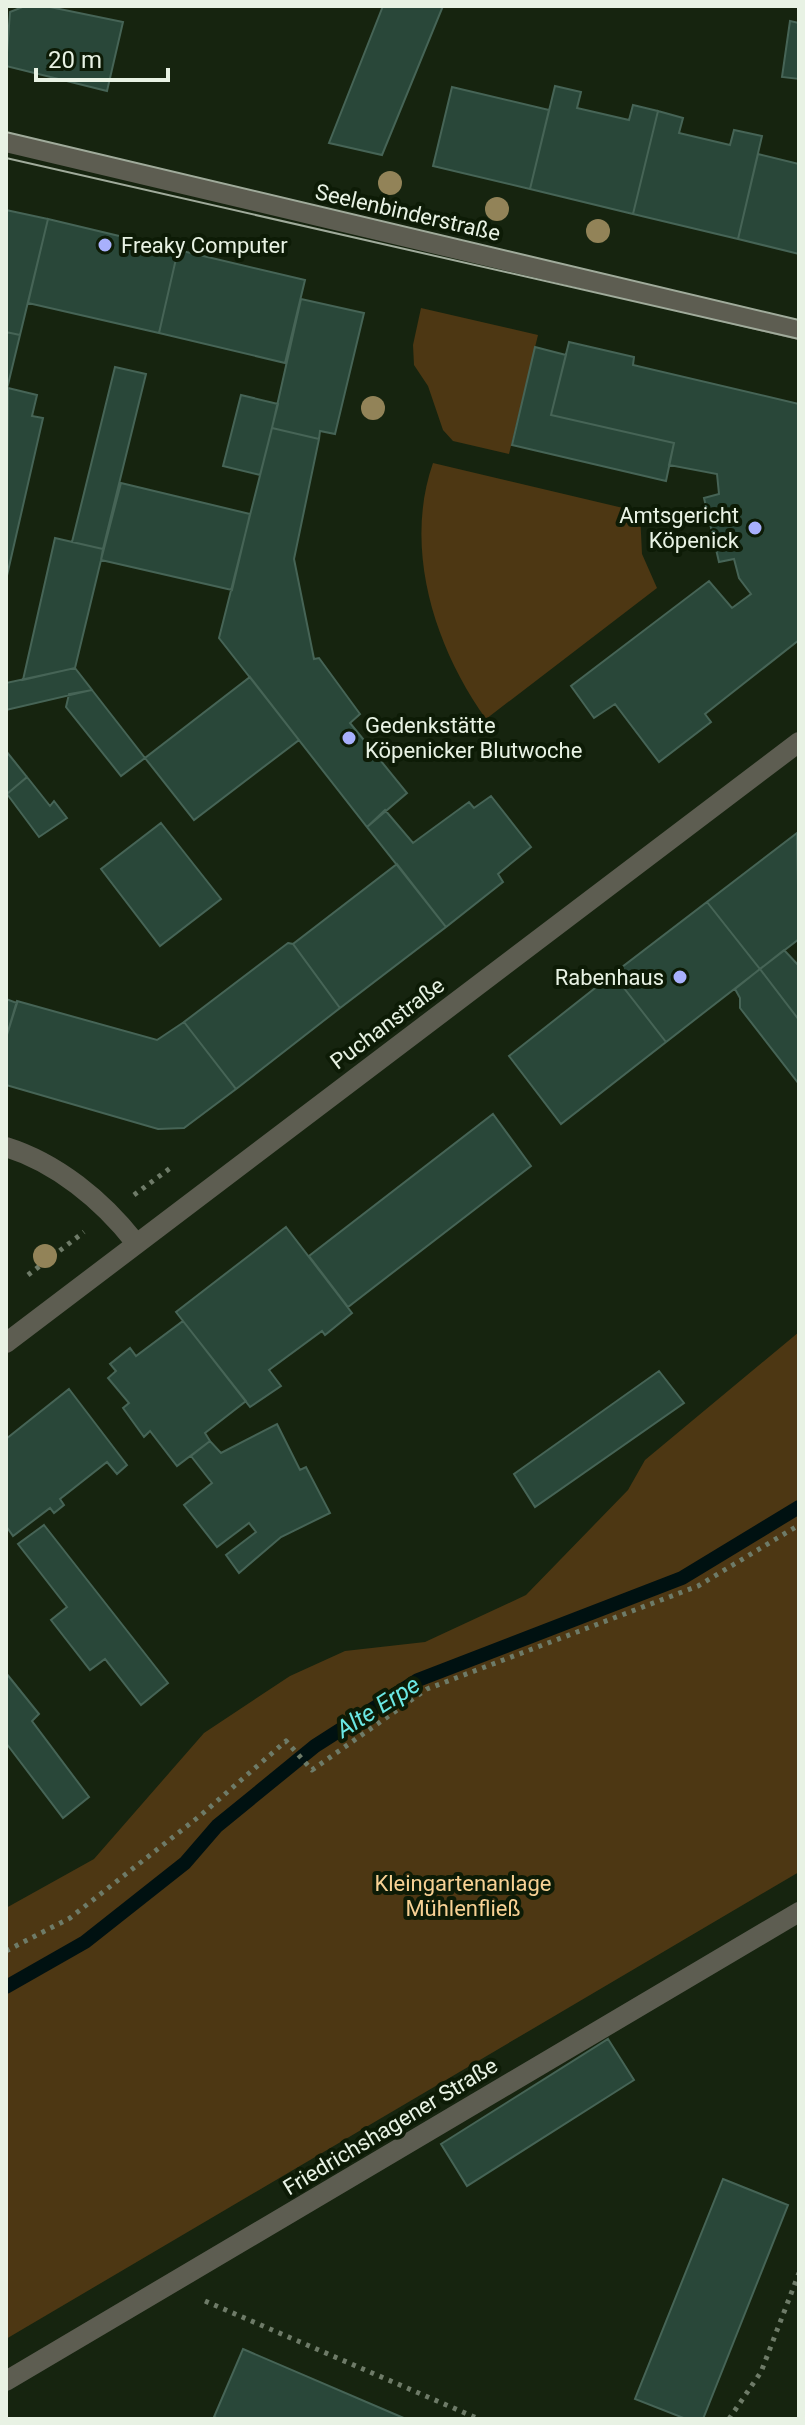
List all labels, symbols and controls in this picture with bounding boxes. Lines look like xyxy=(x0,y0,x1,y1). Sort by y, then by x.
scale bar xyxy=(36,32,168,82)
text: 20 m xyxy=(48,46,102,74)
street label: Seelenbinderstraße xyxy=(313,179,503,246)
place label: Freaky Computer xyxy=(121,233,288,258)
marker: Freaky Computer xyxy=(96,236,114,254)
place label: Amtsgericht Köpenick xyxy=(619,503,740,553)
marker: Amtsgericht Köpenick xyxy=(746,519,764,537)
place label: Gedenkstätte Köpenicker Blutwoche xyxy=(365,713,582,763)
marker: Gedenkstätte Köpenicker Blutwoche xyxy=(340,729,358,747)
place label: Rabenhaus xyxy=(555,965,664,990)
marker: Rabenhaus xyxy=(671,968,689,986)
street label: Puchanstraße xyxy=(325,972,449,1074)
water label: Alte Erpe xyxy=(330,1670,425,1744)
park label: Kleingartenanlage Mühlenfließ xyxy=(374,1871,552,1921)
street label: Friedrichshagener Straße xyxy=(279,2053,502,2200)

